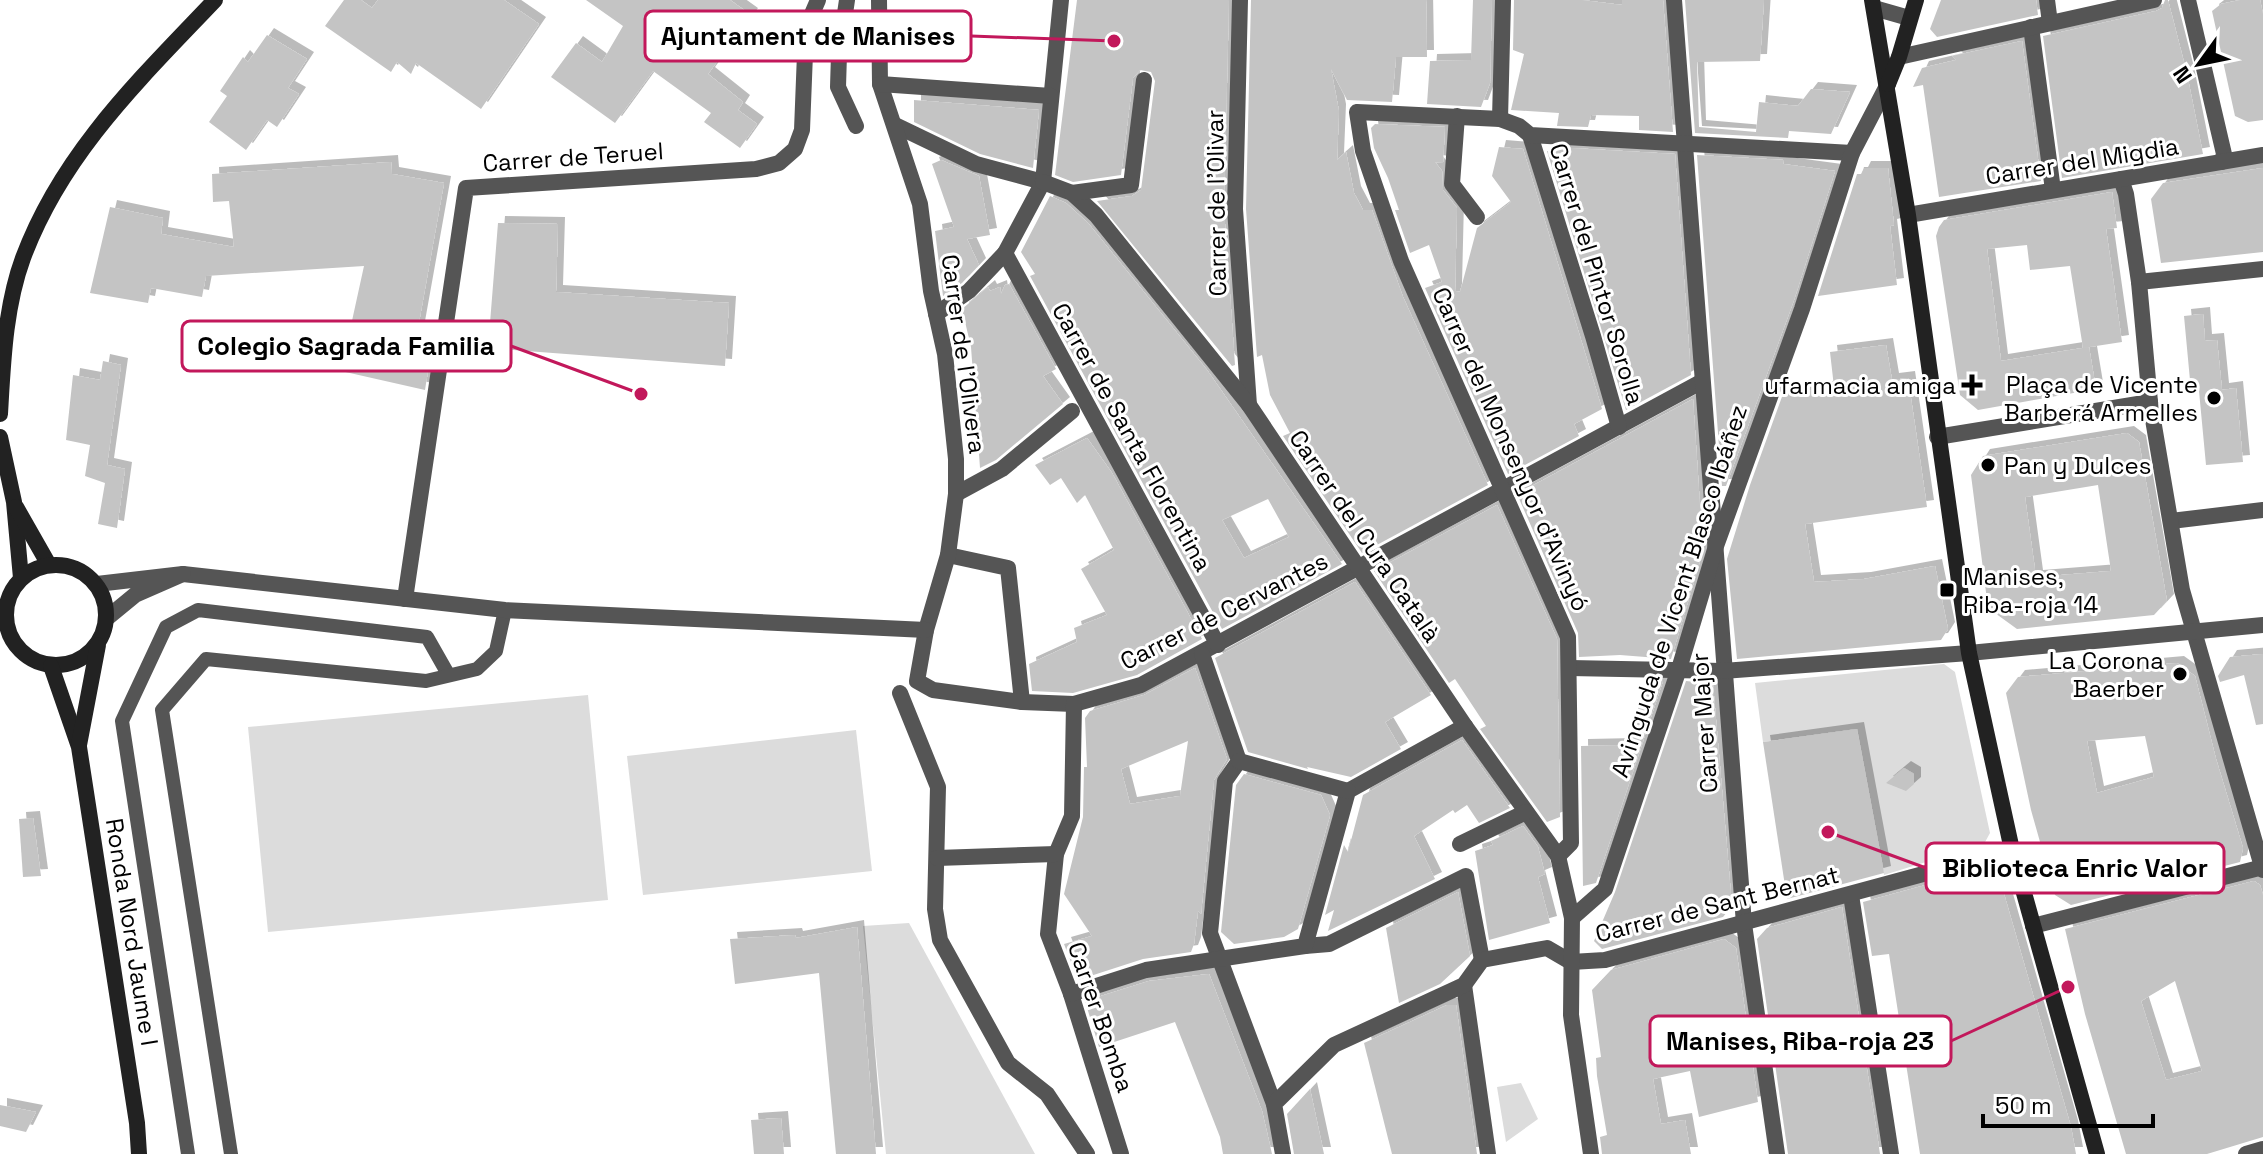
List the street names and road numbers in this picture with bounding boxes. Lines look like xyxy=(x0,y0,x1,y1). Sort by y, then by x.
street label: Carrer de l'Olivar xyxy=(1199,109,1233,297)
street label: Carrer del Migdia xyxy=(1983,130,2181,192)
street label: Carrer de Teruel xyxy=(482,135,664,179)
street label: Carrer del Pintor Sorolla xyxy=(1542,139,1652,409)
street label: Carrer de l'Olivera xyxy=(935,252,993,456)
street label: Carrer del Monsenyor d'Avinyó xyxy=(1425,282,1597,616)
street label: Carrer de Santa Florentina xyxy=(1045,297,1219,577)
street label: Avinguda de Vicent Blasco Ibáñez xyxy=(1604,401,1754,781)
street label: Carrer del Cura Català xyxy=(1282,424,1448,648)
street label: Carrer de Cervantes xyxy=(1115,545,1333,677)
street label: Carrer Major xyxy=(1684,652,1724,794)
street label: Ronda Nord Jaume I xyxy=(99,816,165,1048)
street label: Carrer de Sant Bernat xyxy=(1592,859,1842,949)
street label: Carrer Bomba xyxy=(1061,938,1141,1096)

